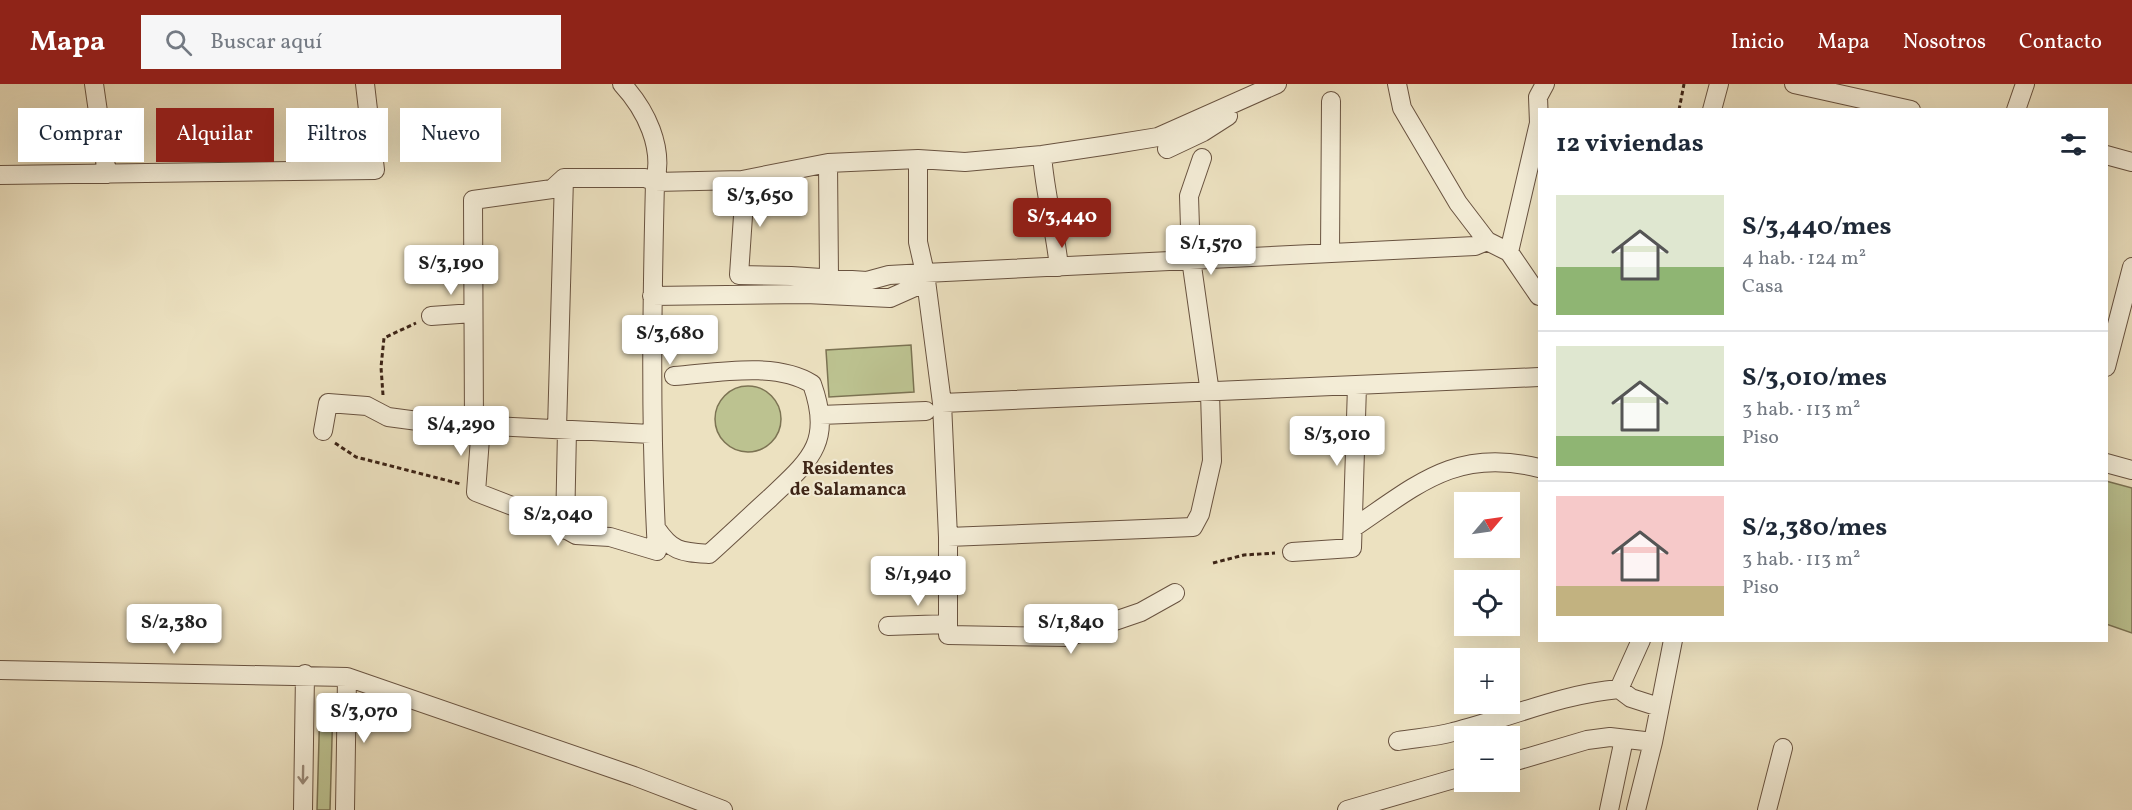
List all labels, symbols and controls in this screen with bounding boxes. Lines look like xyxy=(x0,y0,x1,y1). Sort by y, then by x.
search box xyxy=(141,15,561,69)
text: Mapa xyxy=(30,23,105,62)
icon: search xyxy=(162,26,195,59)
text: Buscar aquí xyxy=(210,27,322,58)
text: Inicio xyxy=(1731,28,1784,57)
text: Mapa xyxy=(1817,28,1870,57)
text: Nosotros xyxy=(1903,28,1986,57)
text: Contacto xyxy=(2019,28,2102,57)
chip: Comprar xyxy=(18,108,144,162)
chip: Alquilar xyxy=(156,108,274,162)
chip: Filtros xyxy=(286,108,388,162)
chip: Nuevo xyxy=(400,108,501,162)
text: 12 viviendas xyxy=(1556,126,1704,162)
icon: filters xyxy=(2057,128,2090,161)
pin: S/3,650 xyxy=(705,177,815,228)
text: S/3,650 xyxy=(727,182,793,210)
pin: S/3,440 xyxy=(1007,198,1117,249)
text: S/3,440 xyxy=(1027,203,1097,231)
text: S/3,440/mes xyxy=(1742,209,1892,245)
icon: home xyxy=(1604,219,1676,291)
pin: S/1,570 xyxy=(1156,225,1266,276)
text: S/1,570 xyxy=(1180,230,1242,258)
pin: S/3,190 xyxy=(396,245,506,296)
text: 4 hab. · 124 m² xyxy=(1742,245,1866,273)
text: S/3,190 xyxy=(418,250,484,278)
text: Casa xyxy=(1742,273,1784,301)
pin: S/3,680 xyxy=(615,315,725,366)
text: S/3,680 xyxy=(636,320,704,348)
text: S/3,010/mes xyxy=(1742,360,1887,396)
icon: home xyxy=(1604,370,1676,442)
text: 3 hab. · 113 m² xyxy=(1742,396,1860,424)
pin: S/4,290 xyxy=(406,406,516,457)
text: S/4,290 xyxy=(427,411,495,439)
pin: S/3,010 xyxy=(1282,416,1392,467)
text: S/3,010 xyxy=(1304,421,1370,449)
text: Piso xyxy=(1742,424,1779,452)
district label: Residentes de Salamanca xyxy=(790,457,906,503)
north arrow xyxy=(1454,492,1520,558)
map controls xyxy=(1454,492,1520,792)
pin: S/2,040 xyxy=(503,496,613,547)
text: S/2,040 xyxy=(523,501,593,529)
text: S/2,380/mes xyxy=(1742,510,1887,546)
icon: home xyxy=(1604,520,1676,592)
text: 3 hab. · 113 m² xyxy=(1742,546,1860,574)
pin: S/1,940 xyxy=(863,556,973,607)
text: S/1,940 xyxy=(885,561,951,589)
button: locate xyxy=(1454,570,1520,636)
text: Piso xyxy=(1742,574,1779,602)
pin: S/2,380 xyxy=(119,604,229,655)
pin: S/1,840 xyxy=(1016,604,1126,655)
text: S/2,380 xyxy=(141,609,207,637)
text: S/1,840 xyxy=(1038,609,1104,637)
button: + xyxy=(1454,648,1520,714)
pin: S/3,070 xyxy=(309,693,419,744)
text: S/3,070 xyxy=(330,698,398,726)
button: − xyxy=(1454,726,1520,792)
one-way arrow xyxy=(297,764,309,784)

